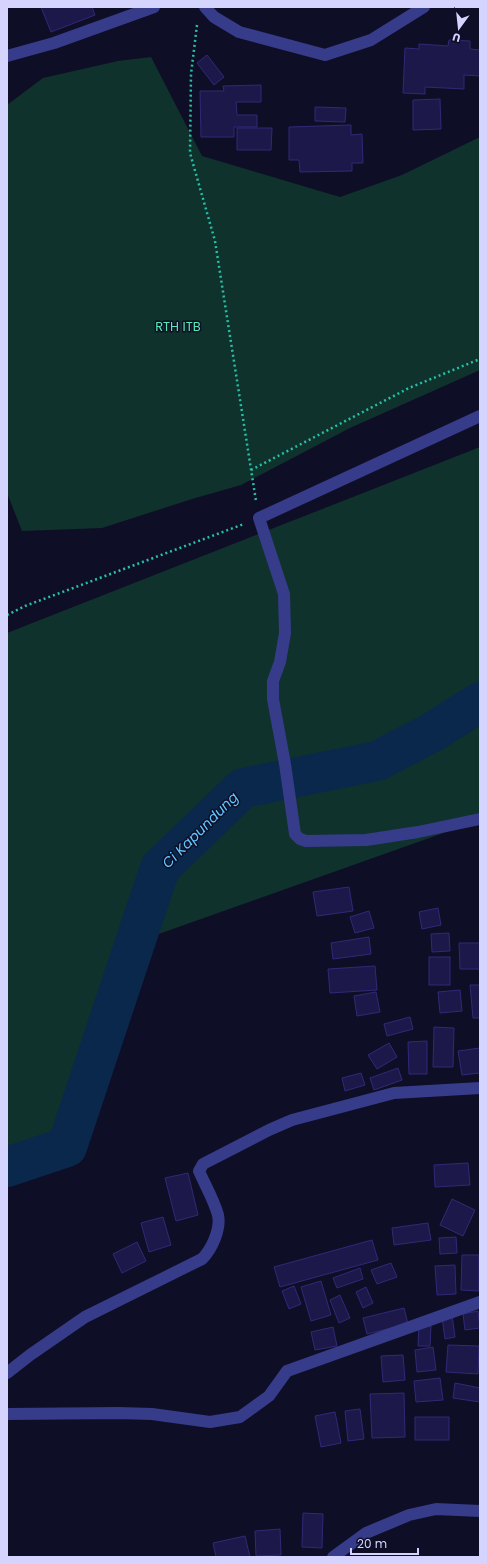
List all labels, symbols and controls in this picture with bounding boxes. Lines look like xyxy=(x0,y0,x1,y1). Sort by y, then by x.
north arrow xyxy=(439,8,479,48)
text: U xyxy=(450,29,462,46)
park label: RTH ITB xyxy=(155,317,201,336)
water label: Ci Kapundung xyxy=(157,787,243,873)
scale bar xyxy=(351,1530,418,1556)
text: 20 m xyxy=(357,1535,387,1552)

